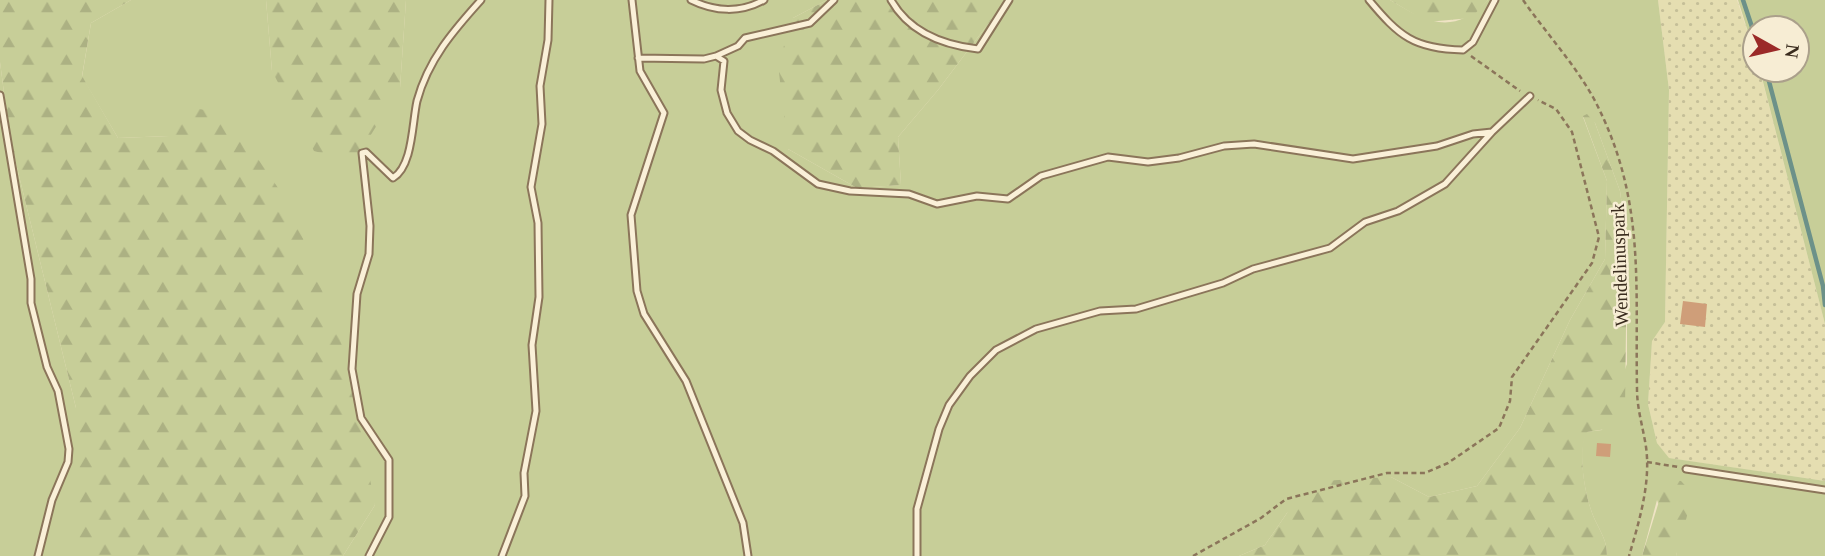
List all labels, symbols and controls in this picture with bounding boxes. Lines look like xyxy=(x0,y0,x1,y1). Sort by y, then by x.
north arrow xyxy=(1741,14,1811,84)
text: N xyxy=(1781,43,1804,60)
street label: Wendelinuspark xyxy=(1607,203,1632,327)

